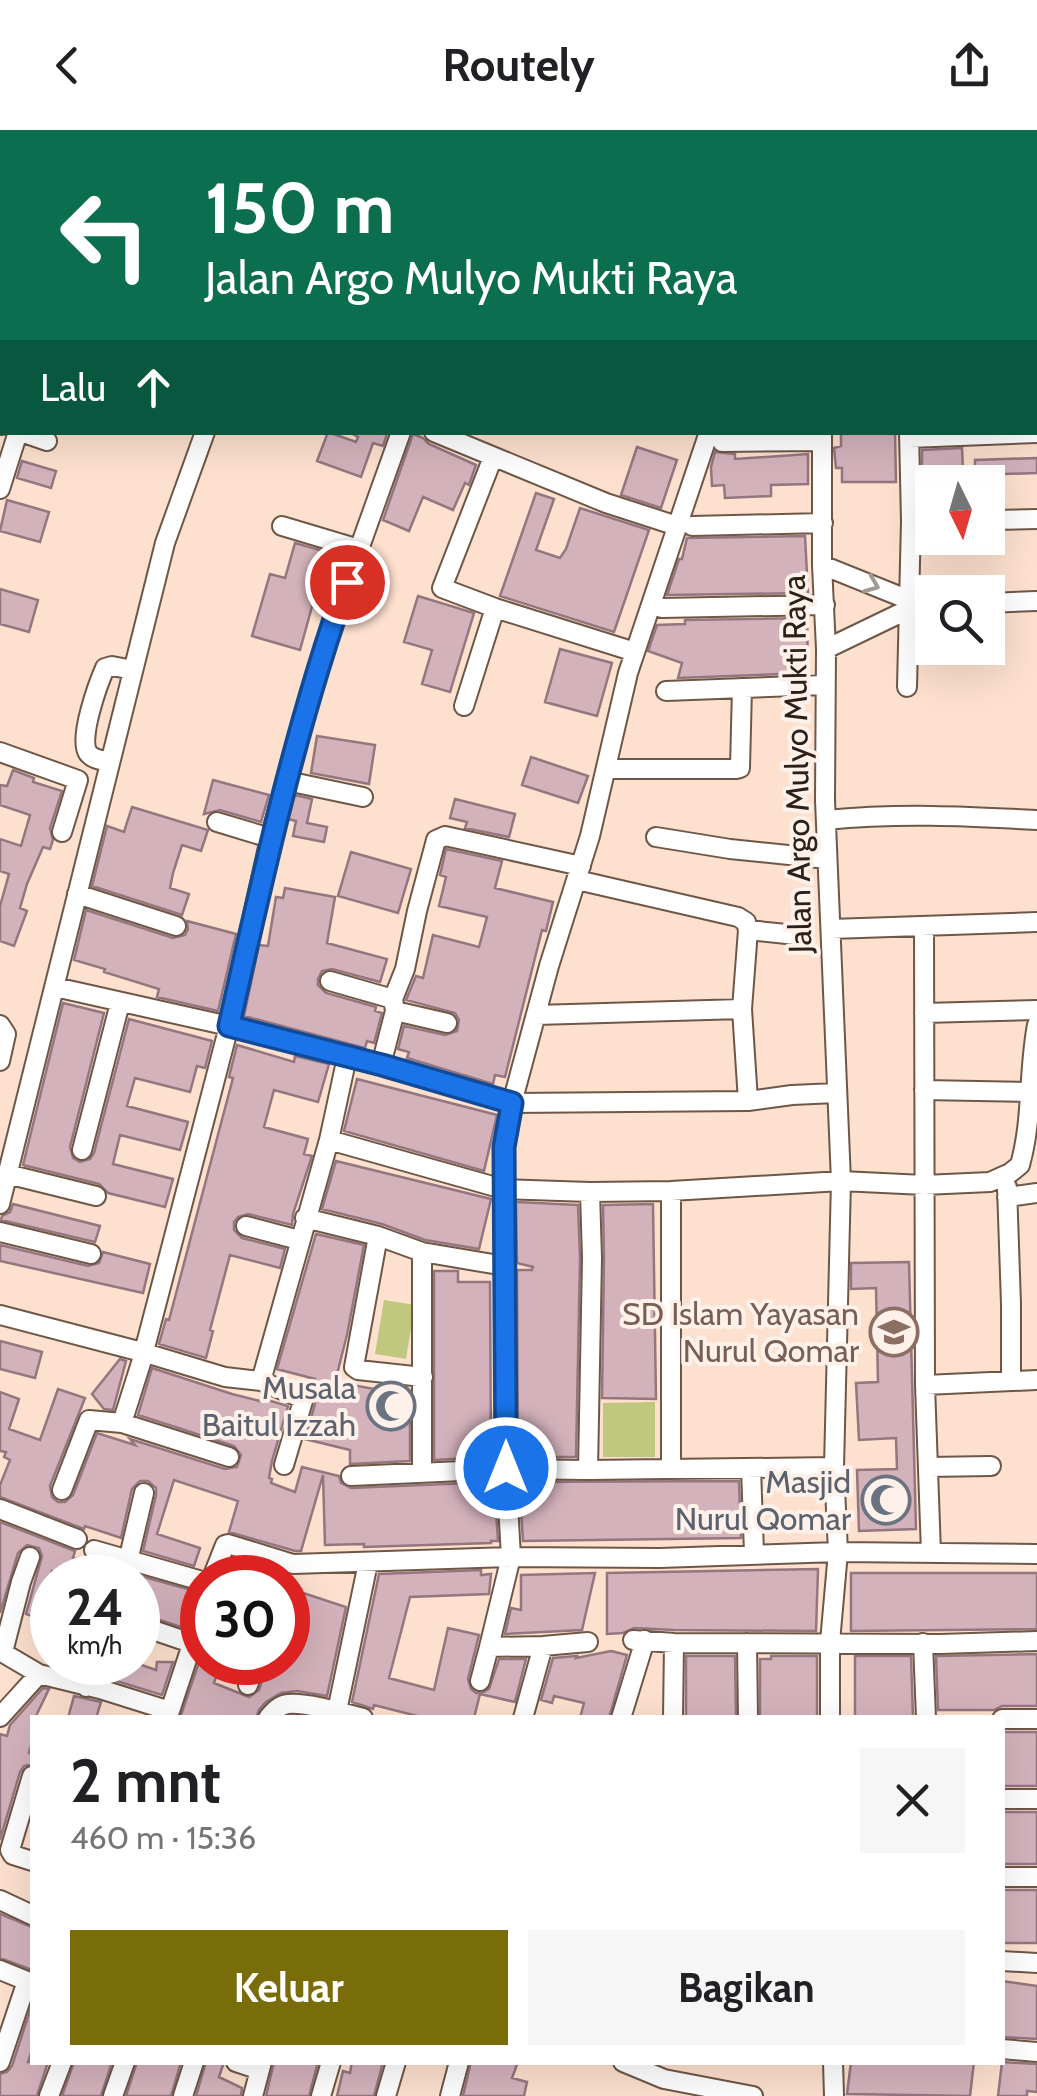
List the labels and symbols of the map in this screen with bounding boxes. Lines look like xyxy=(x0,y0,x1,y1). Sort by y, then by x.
north arrow xyxy=(915,465,1005,555)
pin xyxy=(305,540,390,625)
one-way arrow xyxy=(862,573,880,593)
street label: Jalan Argo Mulyo Mukti Raya xyxy=(774,574,819,955)
place label: SD Islam Yayasan Nurul Qomar xyxy=(622,1294,860,1370)
school or university icon: SD Islam Yayasan Nurul Qomar xyxy=(868,1306,920,1358)
place label: Musala Baitul Izzah xyxy=(202,1368,357,1444)
mosque icon: Musala Baitul Izzah xyxy=(365,1380,417,1432)
position arrow xyxy=(454,1416,558,1520)
place label: Masjid Nurul Qomar xyxy=(675,1462,852,1538)
mosque icon: Masjid Nurul Qomar xyxy=(860,1474,912,1526)
speed limit sign: 30 xyxy=(180,1555,310,1685)

